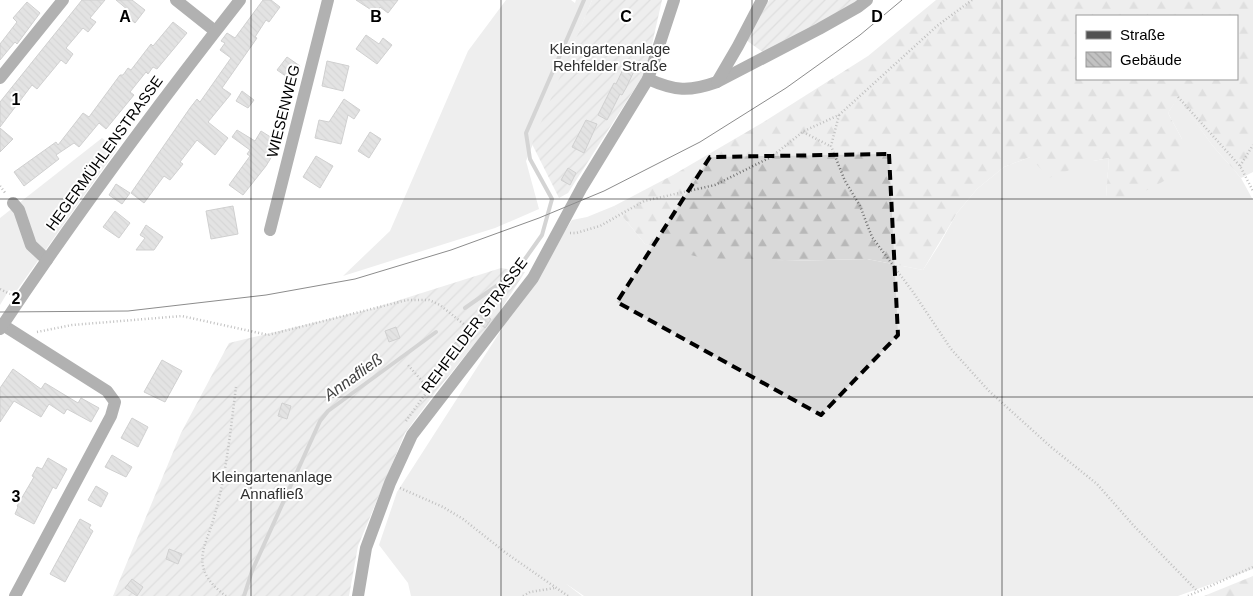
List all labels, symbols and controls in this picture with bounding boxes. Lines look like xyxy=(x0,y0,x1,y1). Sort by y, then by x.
text: A xyxy=(119,8,131,25)
text: B xyxy=(370,8,382,25)
text: C xyxy=(620,8,632,25)
text: D xyxy=(871,8,883,25)
legend xyxy=(1076,15,1238,80)
text: Straße xyxy=(1120,26,1165,43)
park label: Kleingartenanlage Rehfelder Straße xyxy=(550,40,670,74)
text: Gebäude xyxy=(1120,51,1182,68)
street label: WIESENWEG xyxy=(263,63,303,159)
street label: HEGERMÜHLENSTRASSE xyxy=(42,72,166,234)
text: 1 xyxy=(12,91,21,108)
street label: REHFELDER STRASSE xyxy=(418,254,530,396)
text: 2 xyxy=(12,290,21,307)
water label: Annafließ xyxy=(320,350,385,404)
park label: Kleingartenanlage Annafließ xyxy=(212,468,332,502)
text: 3 xyxy=(12,488,21,505)

